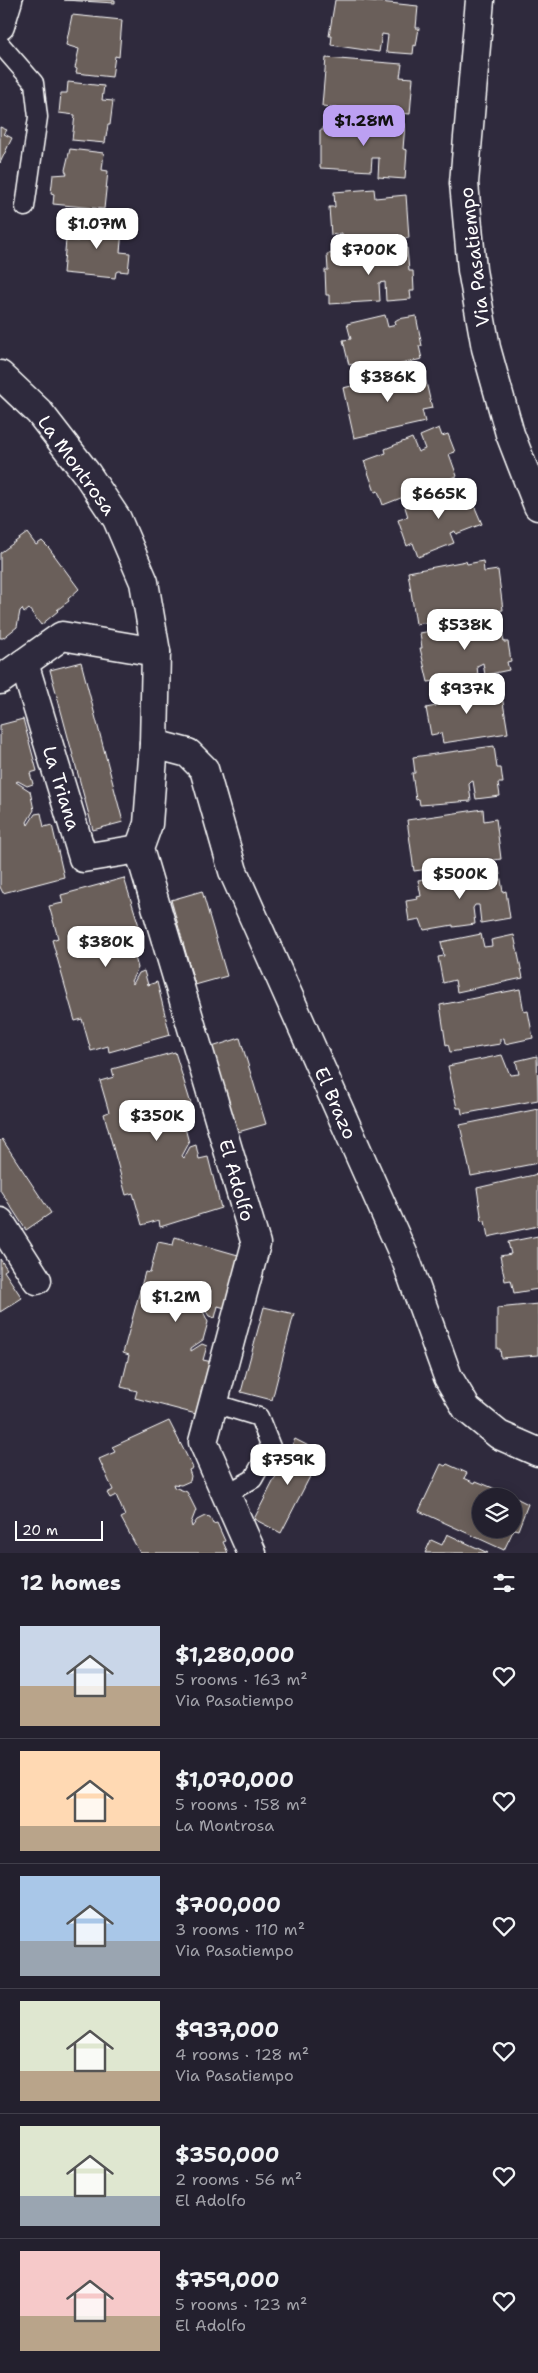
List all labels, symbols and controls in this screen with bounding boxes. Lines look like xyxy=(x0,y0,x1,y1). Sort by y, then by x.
pin: $1.28M xyxy=(323,104,405,147)
text: $1.28M xyxy=(334,110,394,131)
street label: Via Pasatiempo xyxy=(454,186,495,328)
pin: $1.07M xyxy=(56,208,138,250)
text: $1.07M xyxy=(67,213,127,234)
pin: $700K xyxy=(334,234,404,276)
text: $700K xyxy=(341,239,397,260)
pin: $386K xyxy=(353,360,423,403)
text: $386K xyxy=(360,366,416,387)
street label: La Montrosa xyxy=(32,410,121,520)
pin: $665K xyxy=(404,478,474,520)
text: $665K xyxy=(412,483,466,504)
pin: $538K xyxy=(430,608,500,651)
text: $538K xyxy=(438,614,492,635)
pin: $937K xyxy=(432,672,502,715)
text: $937K xyxy=(440,678,494,699)
street label: La Triana xyxy=(37,743,86,834)
pin: $500K xyxy=(425,858,495,900)
text: $500K xyxy=(433,863,487,884)
pin: $380K xyxy=(71,926,141,968)
text: $380K xyxy=(78,931,134,952)
street label: El Brazo xyxy=(309,1063,363,1143)
pin: $350K xyxy=(122,1100,192,1142)
text: $350K xyxy=(130,1105,184,1126)
street label: El Adolfo xyxy=(213,1136,260,1224)
pin: $1.2M xyxy=(141,1280,211,1323)
text: $1.2M xyxy=(152,1286,200,1307)
pin: $759K xyxy=(253,1444,323,1486)
text: $759K xyxy=(261,1449,315,1470)
map controls xyxy=(472,1488,522,1538)
button: layers xyxy=(472,1488,522,1538)
scale bar xyxy=(15,1518,102,1541)
text: 20 m xyxy=(22,1521,58,1539)
text: 12 homes xyxy=(20,1569,121,1597)
icon: filters xyxy=(490,1569,518,1597)
text: $1,280,000 xyxy=(175,1641,295,1669)
icon: home xyxy=(60,1646,120,1706)
icon: heart xyxy=(490,1662,518,1690)
text: 5 rooms · 163 m² xyxy=(175,1669,308,1690)
text: Via Pasatiempo xyxy=(175,1690,294,1711)
text: $1,070,000 xyxy=(175,1766,294,1794)
icon: home xyxy=(60,1771,120,1831)
icon: heart xyxy=(490,1787,518,1815)
text: 5 rooms · 158 m² xyxy=(175,1794,307,1815)
text: La Montrosa xyxy=(175,1815,274,1836)
text: $700,000 xyxy=(175,1891,281,1919)
icon: home xyxy=(60,1896,120,1956)
icon: heart xyxy=(490,1912,518,1940)
text: 3 rooms · 110 m² xyxy=(175,1919,305,1940)
text: Via Pasatiempo xyxy=(175,1940,294,1961)
text: $937,000 xyxy=(175,2016,279,2044)
icon: home xyxy=(60,2021,120,2081)
icon: heart xyxy=(490,2037,518,2065)
text: 4 rooms · 128 m² xyxy=(175,2044,309,2065)
text: Via Pasatiempo xyxy=(175,2065,294,2086)
text: $350,000 xyxy=(175,2141,280,2169)
icon: home xyxy=(60,2146,120,2206)
icon: heart xyxy=(490,2162,518,2190)
text: 2 rooms · 56 m² xyxy=(175,2169,302,2190)
text: El Adolfo xyxy=(175,2190,246,2211)
text: $759,000 xyxy=(175,2266,279,2294)
icon: home xyxy=(60,2271,120,2331)
icon: heart xyxy=(490,2287,518,2315)
text: 5 rooms · 123 m² xyxy=(175,2294,307,2315)
text: El Adolfo xyxy=(175,2315,246,2336)

